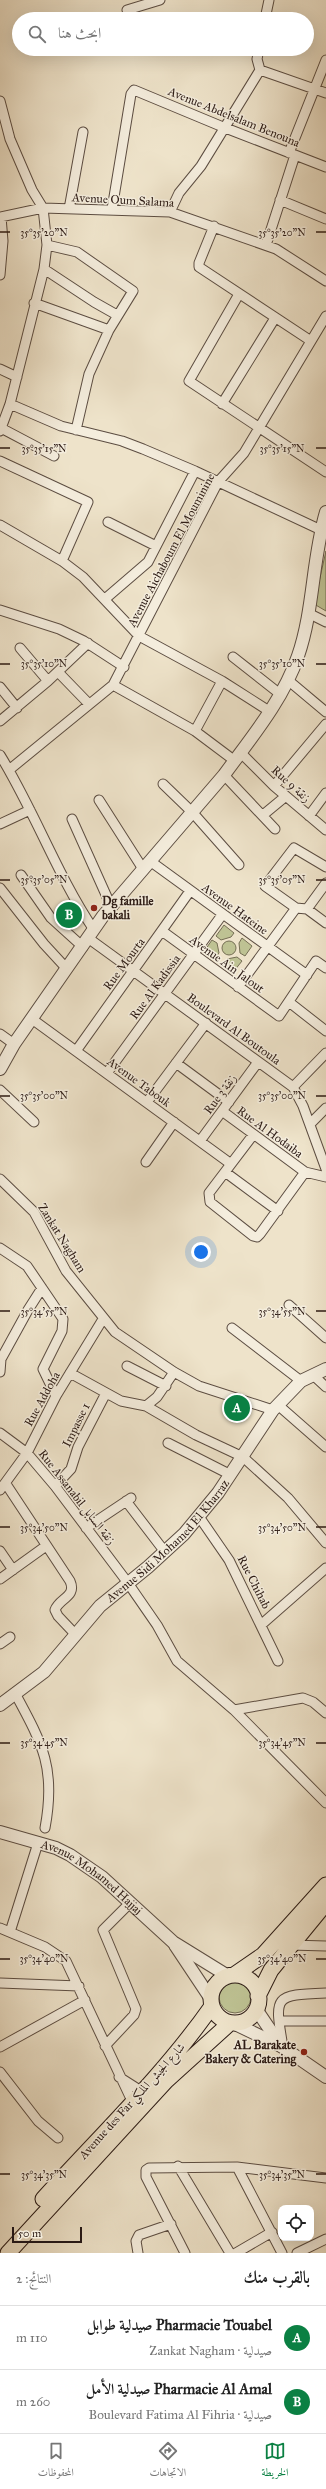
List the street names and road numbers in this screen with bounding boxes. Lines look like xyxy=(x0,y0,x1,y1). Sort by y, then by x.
street label: Avenue Abdelsalam Benouna xyxy=(165,84,303,150)
street label: Avenue Oum Salama xyxy=(71,190,175,210)
street label: Avenue Aichaboum El Mouminine xyxy=(124,471,217,630)
street label: Rue 9 زنقة xyxy=(269,763,313,805)
street label: Avenue Hateine xyxy=(198,880,271,938)
street label: Avenue Ain Jalout xyxy=(186,932,268,997)
street label: Rue Mourta xyxy=(100,935,148,993)
street label: Rue Al Kadissia xyxy=(127,951,184,1022)
street label: Boulevard Al Boutoula xyxy=(185,990,284,1068)
street label: Avenue Tabouk xyxy=(104,1054,174,1110)
street label: Rue 3 زنقة xyxy=(201,1071,239,1117)
street label: Rue Al Hodaiba xyxy=(234,1103,306,1161)
street label: Zankat Nagham xyxy=(34,1201,89,1276)
street label: Rue Addoha xyxy=(21,1368,63,1429)
street label: Impasse 1 xyxy=(59,1400,93,1449)
street label: Rue Assanabil زنقة السنابل xyxy=(34,1447,119,1549)
street label: Avenue Sidi Mohamed El Kharraz xyxy=(103,1476,232,1606)
street label: Rue Chihab xyxy=(235,1553,273,1611)
street label: Avenue Mohamed Hajjaj xyxy=(39,1837,145,1917)
street label: Avenue des Far شارع الجيش الملكي xyxy=(75,2040,192,2166)

